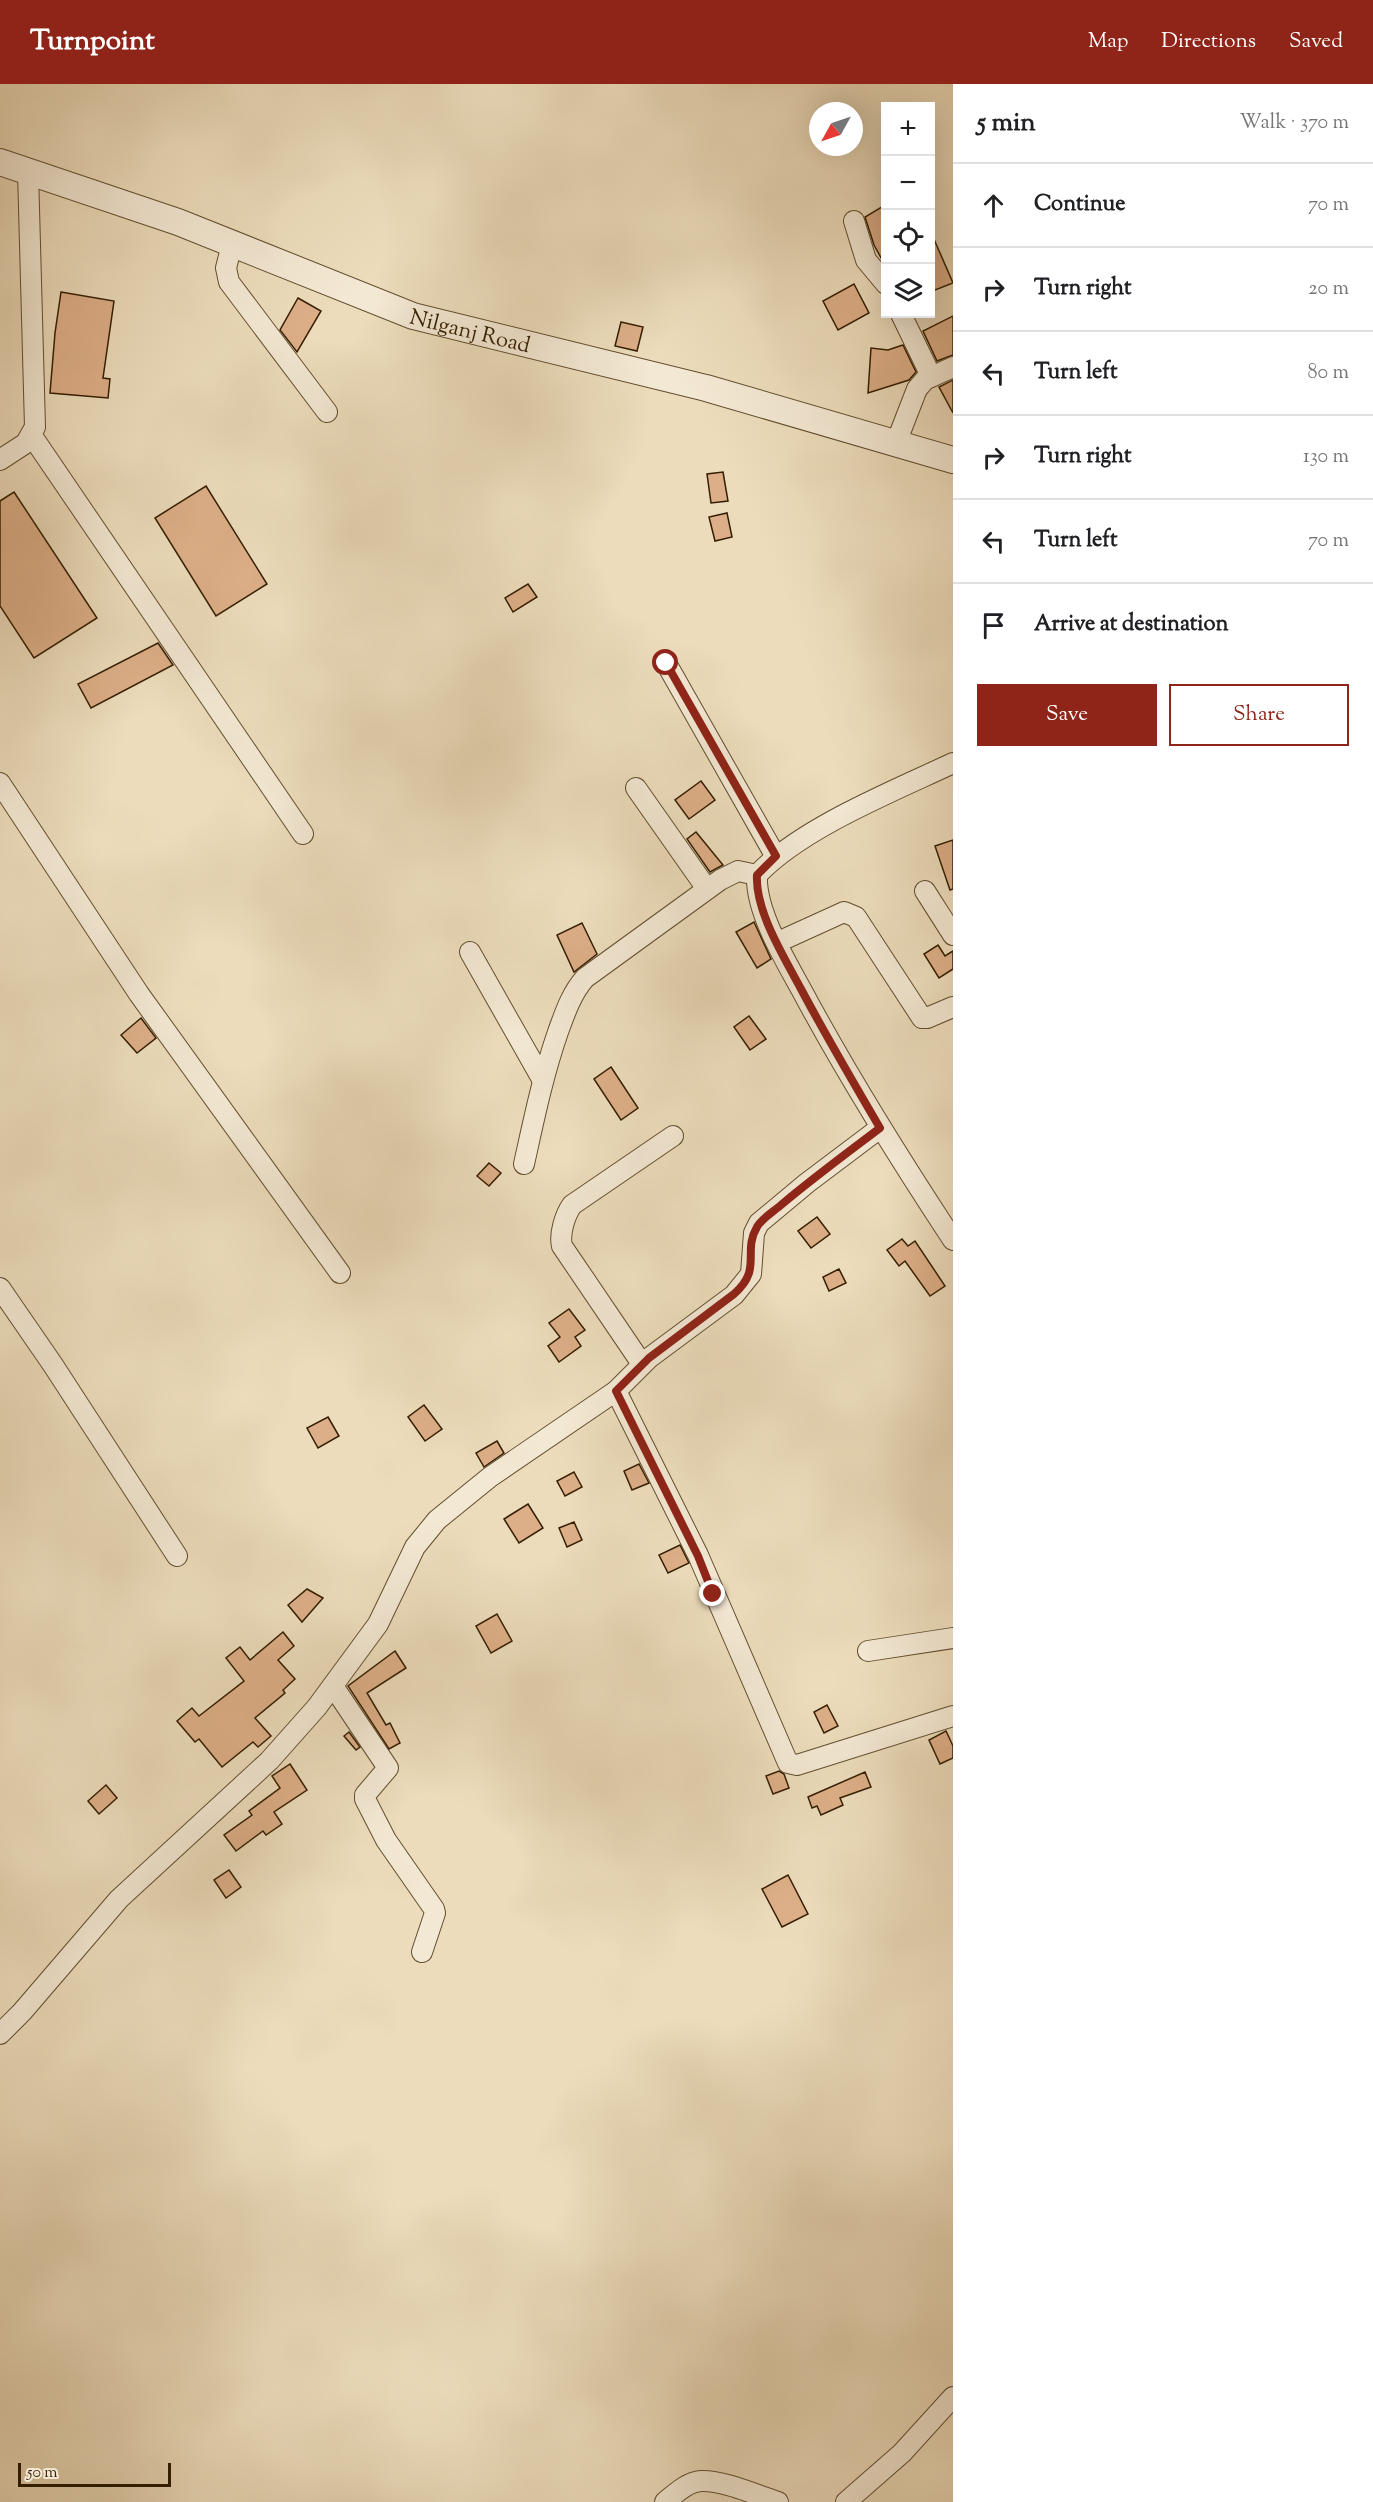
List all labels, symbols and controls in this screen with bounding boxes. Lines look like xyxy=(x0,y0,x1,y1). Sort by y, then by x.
text: Turnpoint xyxy=(30,22,155,62)
text: Map xyxy=(1088,27,1128,57)
text: Directions xyxy=(1161,27,1256,57)
text: Saved xyxy=(1289,27,1343,57)
north arrow xyxy=(809,102,863,156)
map controls xyxy=(881,102,935,318)
button: + xyxy=(881,102,935,156)
text: 5 min xyxy=(977,105,1036,142)
text: Walk · 370 m xyxy=(1239,109,1349,138)
button: − xyxy=(881,156,935,210)
icon: ahead xyxy=(977,189,1010,222)
text: Continue xyxy=(1034,189,1125,221)
text: 70 m xyxy=(1308,191,1349,220)
button: locate xyxy=(881,210,935,264)
button: layers xyxy=(881,264,935,318)
icon: right xyxy=(977,273,1010,306)
text: Turn right xyxy=(1034,273,1131,305)
text: 20 m xyxy=(1308,275,1349,304)
street label: Nilganj Road xyxy=(406,303,533,363)
icon: left xyxy=(977,357,1010,390)
text: Turn left xyxy=(1034,357,1117,389)
text: 80 m xyxy=(1308,359,1349,388)
icon: right xyxy=(977,441,1010,474)
text: Turn right xyxy=(1034,441,1131,473)
text: 130 m xyxy=(1303,443,1349,472)
icon: left xyxy=(977,525,1010,558)
text: Turn left xyxy=(1034,525,1117,557)
text: 70 m xyxy=(1308,527,1349,556)
icon: arrive xyxy=(977,609,1010,642)
text: Arrive at destination xyxy=(1034,609,1229,641)
route start xyxy=(652,649,678,675)
button: Save xyxy=(977,684,1157,746)
button: Share xyxy=(1169,684,1349,746)
route end xyxy=(699,1580,725,1606)
scale bar xyxy=(18,2460,171,2488)
text: 50 m xyxy=(27,2462,58,2485)

